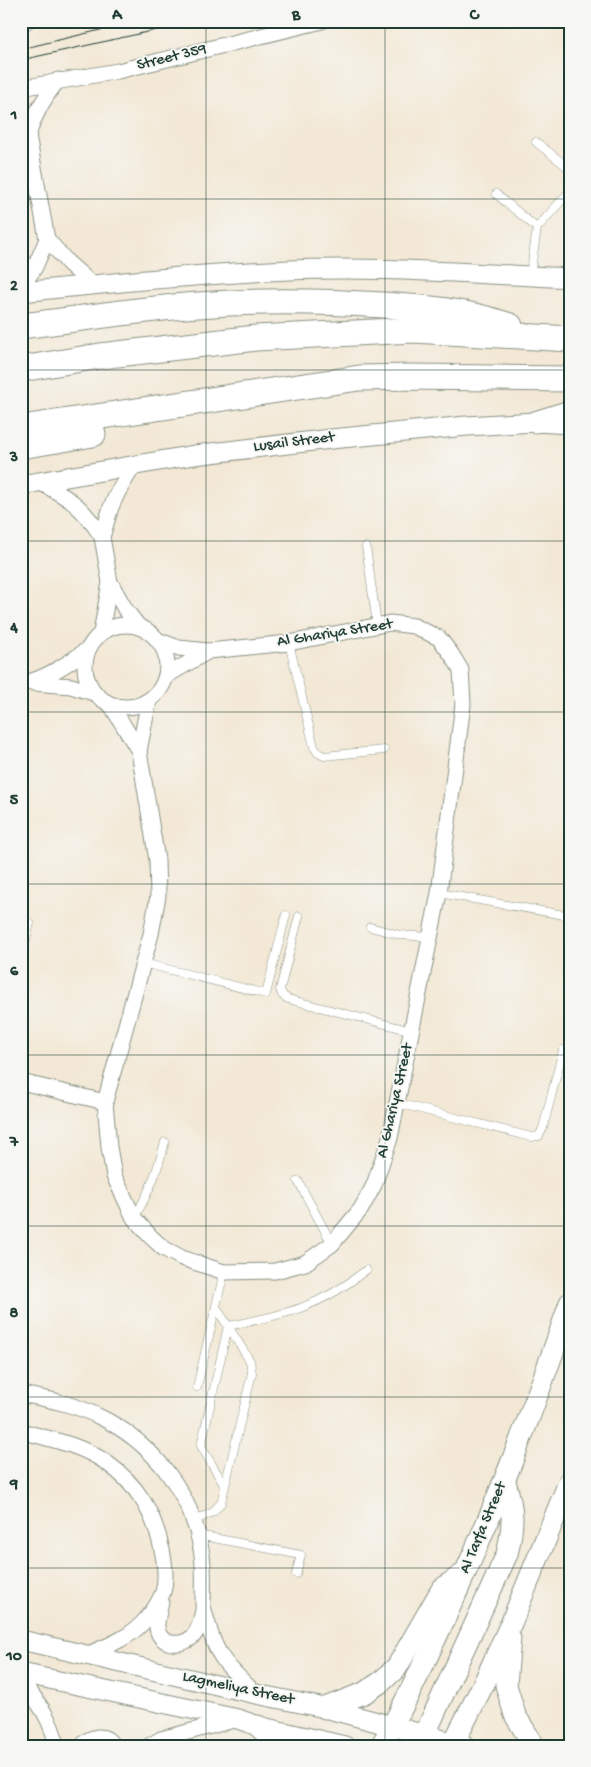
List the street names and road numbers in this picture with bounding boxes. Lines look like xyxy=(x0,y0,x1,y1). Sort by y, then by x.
street label: Street 359 xyxy=(135,40,209,76)
street label: Lusail Street xyxy=(252,428,337,457)
street label: Al Ghariya Street xyxy=(276,615,396,653)
street label: Al Ghariya Street xyxy=(374,1041,419,1160)
street label: Al Tarfa Street xyxy=(456,1478,512,1577)
street label: Lagmeliya Street xyxy=(180,1668,297,1710)

